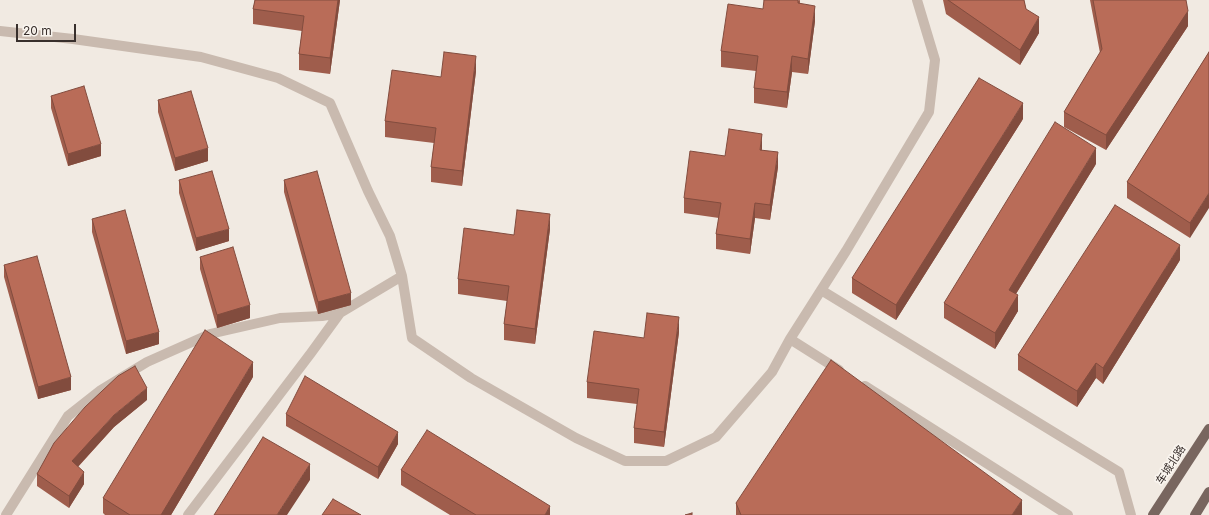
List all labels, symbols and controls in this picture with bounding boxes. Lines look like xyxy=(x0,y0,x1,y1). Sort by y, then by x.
scale bar xyxy=(18,16,78,42)
text: 20 m xyxy=(23,23,52,38)
street label: 车城北路 xyxy=(1153,443,1189,487)

